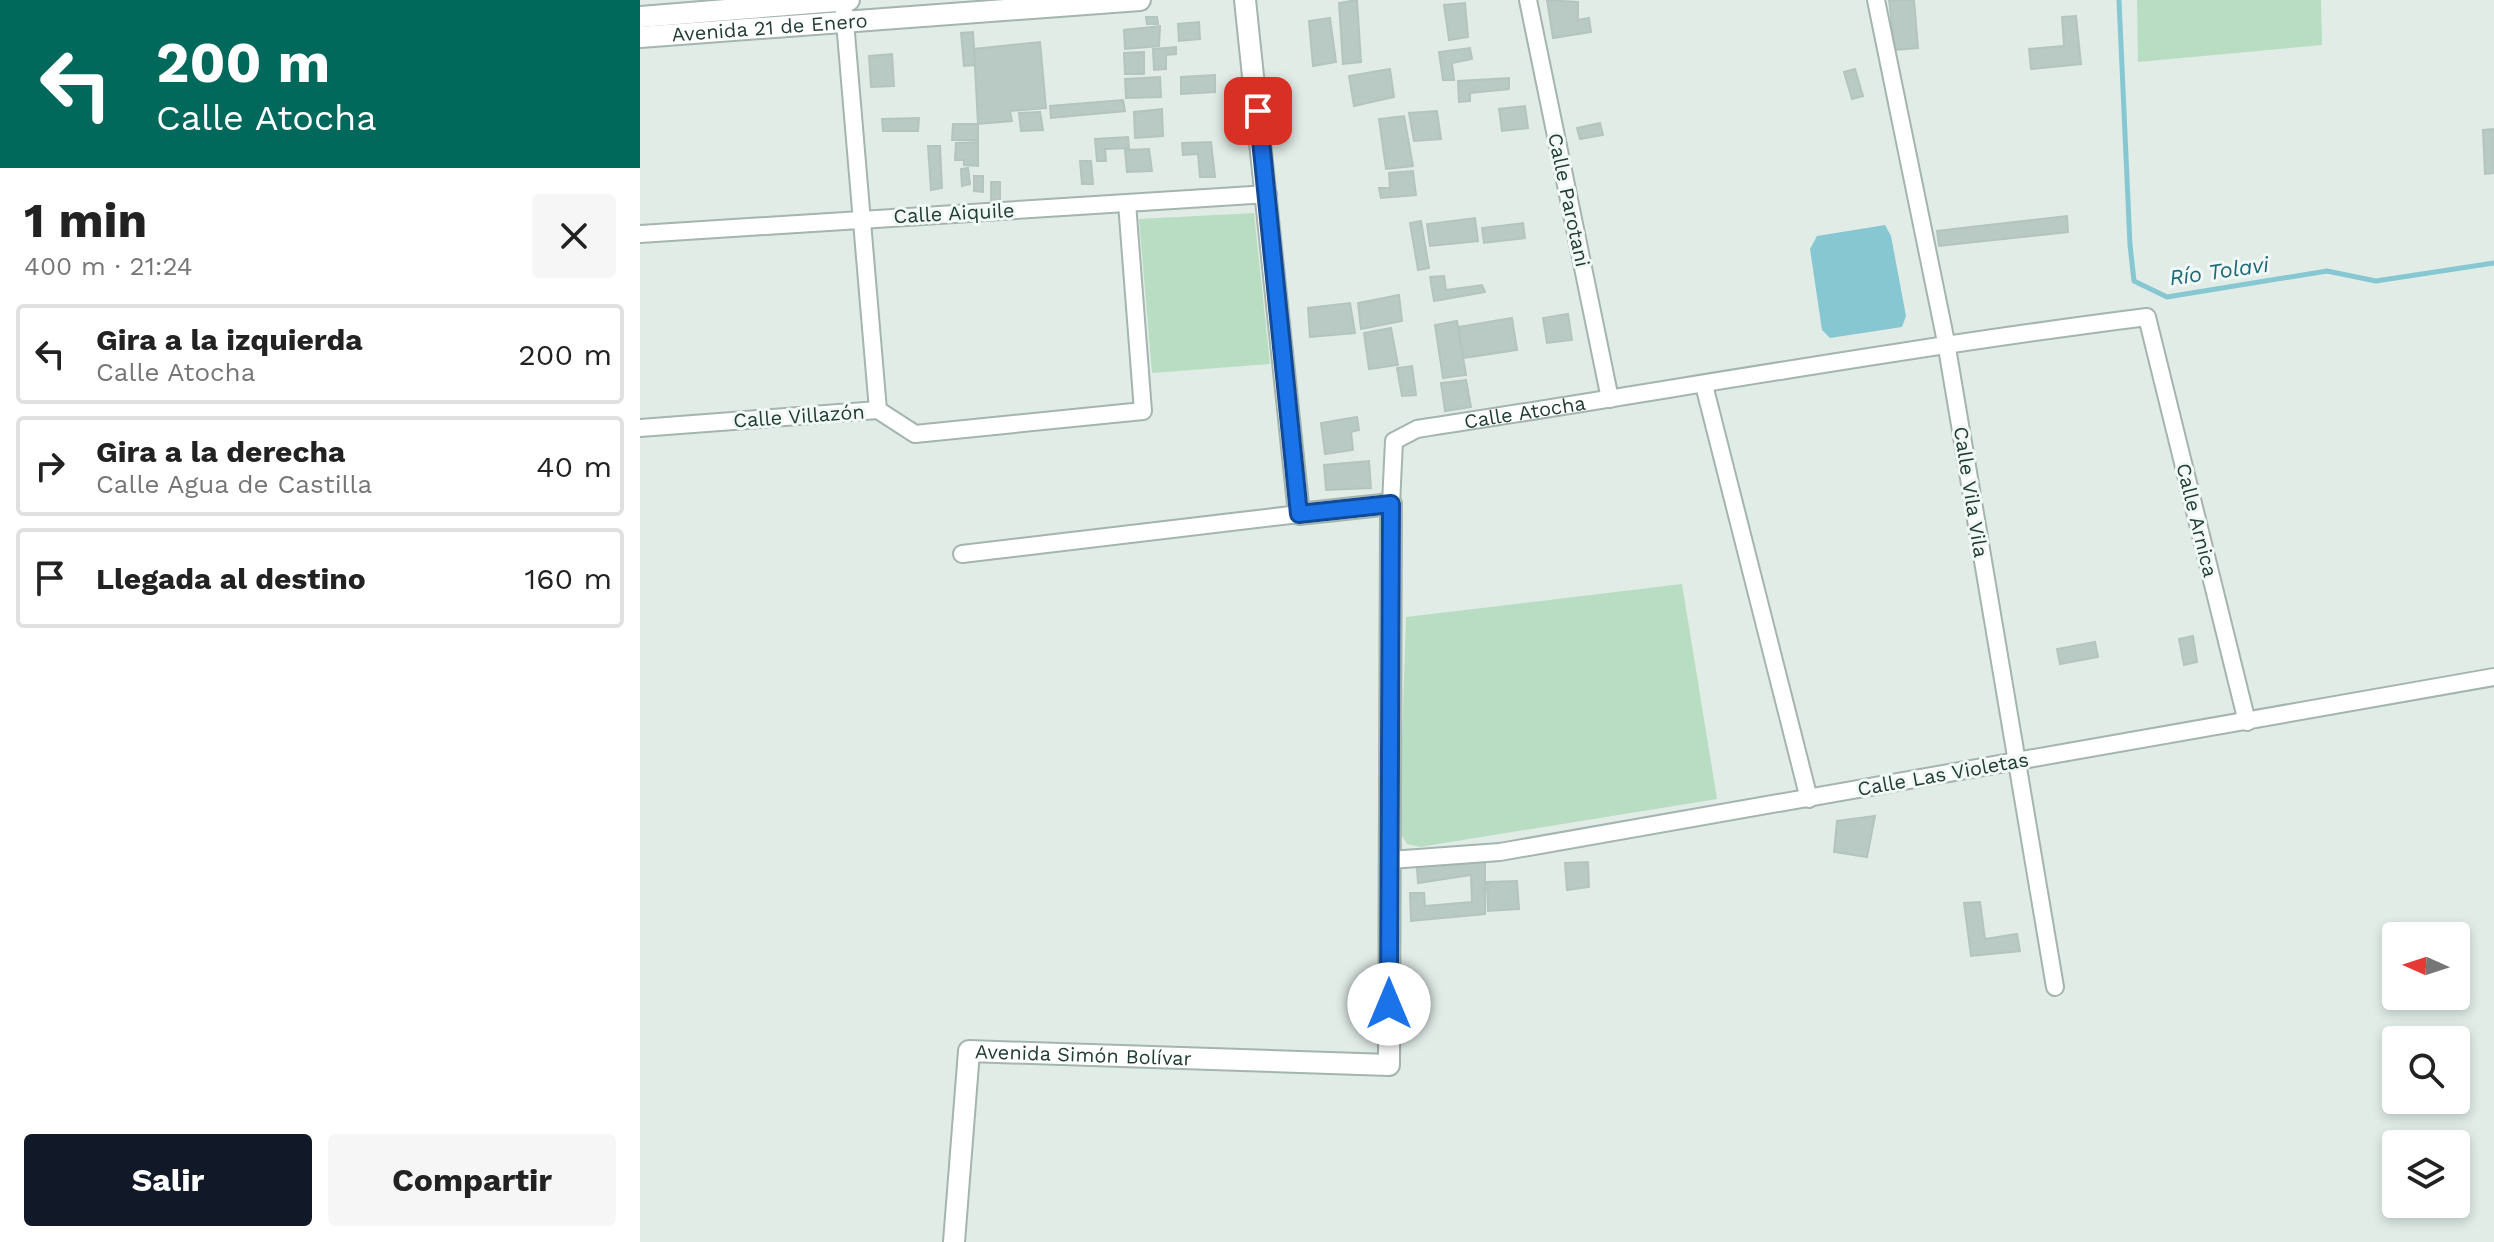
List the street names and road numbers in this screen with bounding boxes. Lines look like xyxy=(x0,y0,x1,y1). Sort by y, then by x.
street label: Avenida 21 de Enero xyxy=(671,8,868,47)
street label: Calle Parotani xyxy=(1543,131,1595,269)
street label: Calle Aiquile xyxy=(893,198,1015,228)
street label: Calle Atocha xyxy=(1462,391,1587,434)
street label: Calle Villazón xyxy=(732,399,866,433)
street label: Calle Vila Vila xyxy=(1949,425,1993,559)
street label: Calle Arnica xyxy=(2171,461,2223,579)
street label: Calle Las Violetas xyxy=(1855,747,2031,801)
street label: Avenida Simón Bolívar xyxy=(975,1039,1192,1070)

